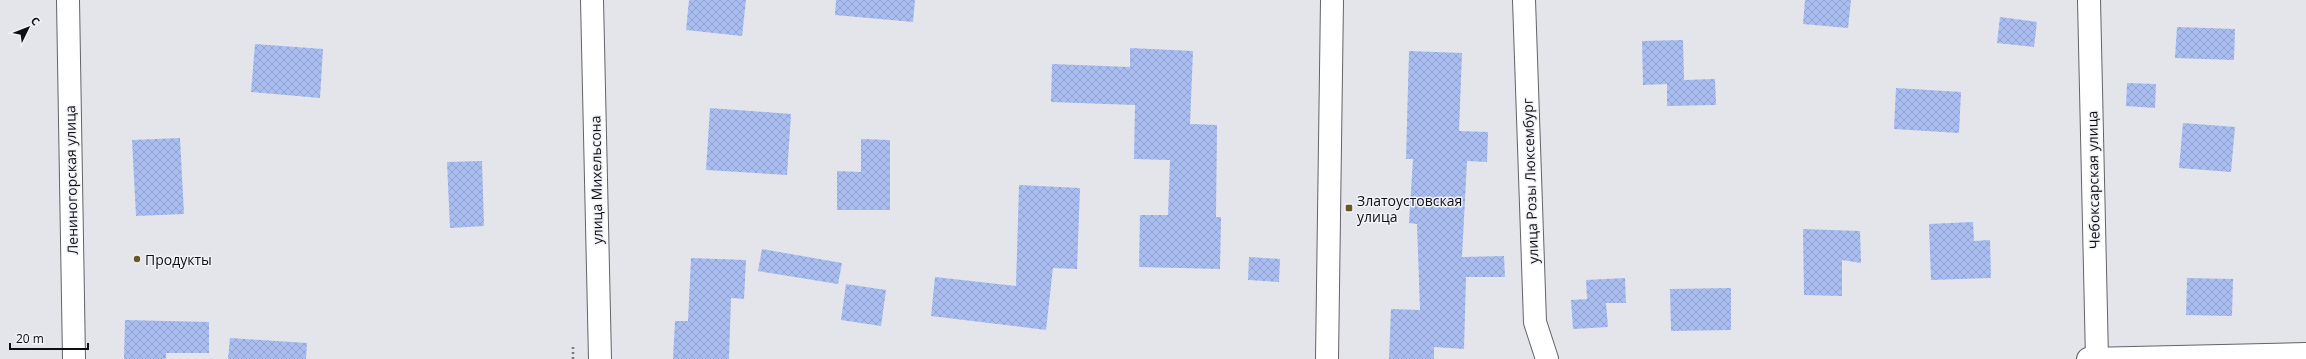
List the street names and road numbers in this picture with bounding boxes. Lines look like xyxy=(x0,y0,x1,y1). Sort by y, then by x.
street label: улица Розы Люксембург xyxy=(1518,98,1542,264)
street label: Лениногорская улица xyxy=(60,105,82,255)
street label: Чебоксарская улица xyxy=(2082,111,2104,249)
street label: улица Михельсона xyxy=(585,115,607,245)

